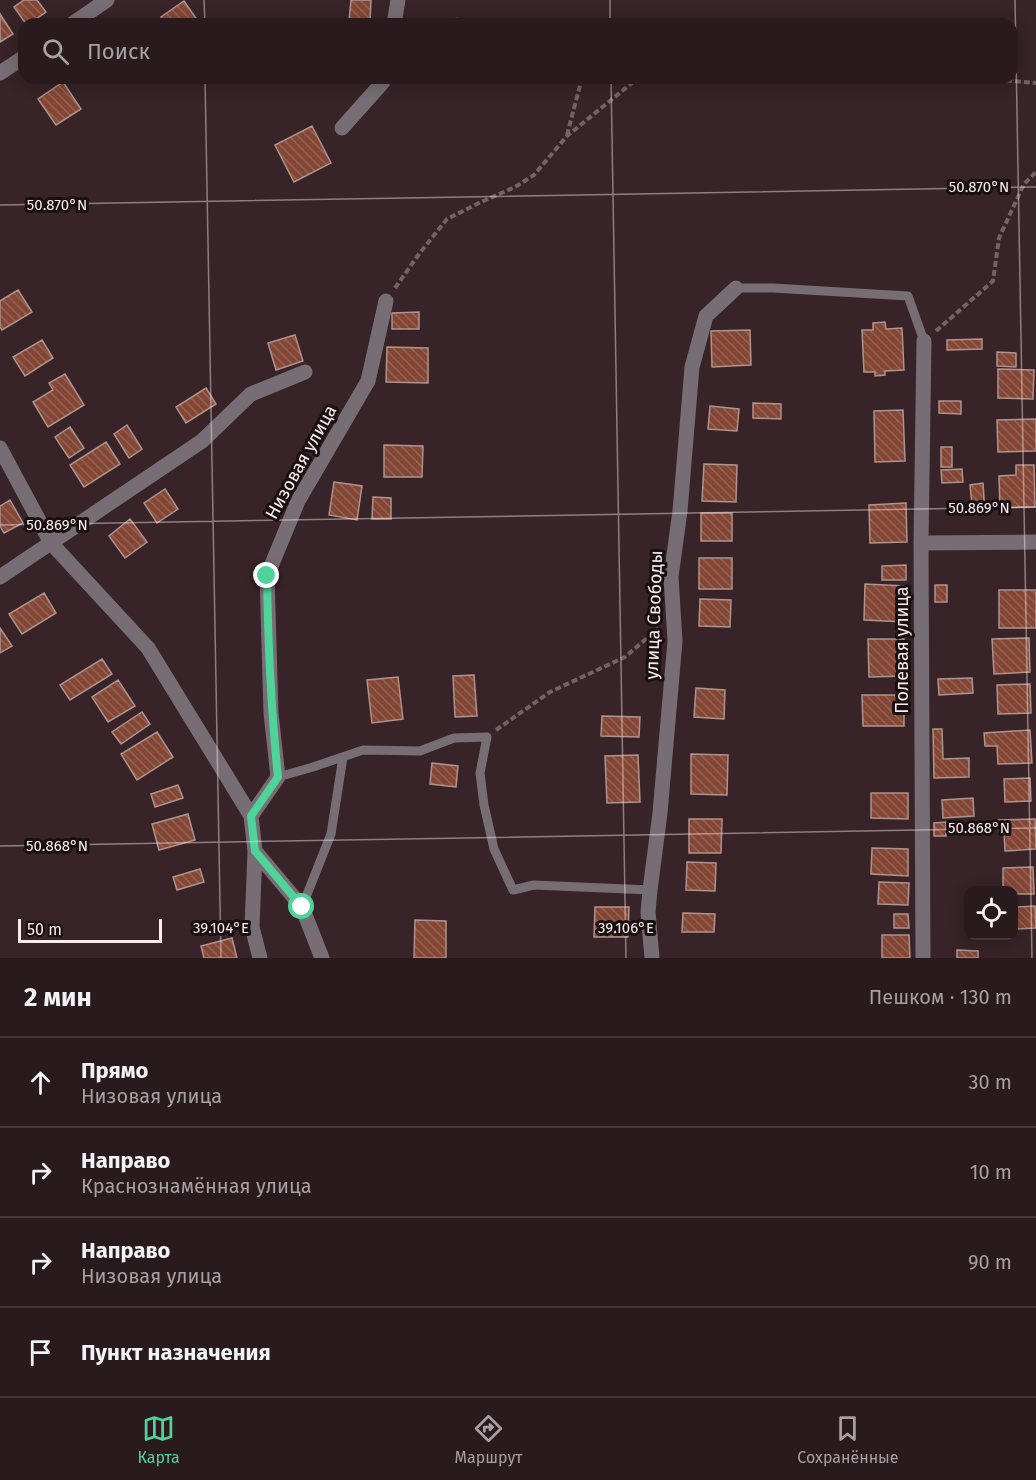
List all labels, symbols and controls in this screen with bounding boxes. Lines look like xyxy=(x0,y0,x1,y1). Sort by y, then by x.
search box xyxy=(18,18,1018,84)
icon: search xyxy=(39,35,72,68)
text: Поиск xyxy=(87,38,150,65)
text: 50.870°N xyxy=(949,178,1009,196)
text: 50.870°N xyxy=(27,196,87,214)
street label: Низовая улица xyxy=(261,401,341,523)
text: 50.869°N xyxy=(948,499,1010,517)
text: 50.869°N xyxy=(26,516,88,534)
street label: улица Свободы xyxy=(641,550,667,680)
route end xyxy=(253,562,279,588)
street label: Полевая улица xyxy=(891,586,913,714)
text: 50.868°N xyxy=(948,819,1010,837)
text: 50.868°N xyxy=(26,837,88,855)
map controls xyxy=(964,886,1018,940)
button: locate xyxy=(964,886,1018,940)
route start xyxy=(288,893,314,919)
scale bar xyxy=(18,916,162,944)
text: 39.104°E xyxy=(193,919,249,937)
text: 39.106°E xyxy=(598,919,654,937)
text: 50 m xyxy=(27,920,62,939)
text: 2 мин xyxy=(24,982,92,1013)
text: Пешком · 130 m xyxy=(869,985,1012,1009)
text: Прямо xyxy=(81,1057,148,1084)
icon: ahead xyxy=(24,1066,57,1099)
text: 30 m xyxy=(968,1070,1012,1094)
text: Низовая улица xyxy=(81,1084,222,1108)
text: Направо xyxy=(81,1147,170,1174)
icon: right xyxy=(24,1156,57,1189)
text: 10 m xyxy=(970,1160,1012,1184)
text: Краснознамённая улица xyxy=(81,1174,312,1198)
text: Направо xyxy=(81,1237,170,1264)
icon: right xyxy=(24,1246,57,1279)
text: 90 m xyxy=(968,1250,1012,1274)
text: Низовая улица xyxy=(81,1264,222,1288)
icon: arrive xyxy=(24,1336,57,1369)
text: Пункт назначения xyxy=(81,1339,271,1366)
tab: Карта xyxy=(137,1412,180,1467)
tab: Маршрут xyxy=(455,1412,523,1467)
tab: Сохранённые xyxy=(797,1412,899,1467)

